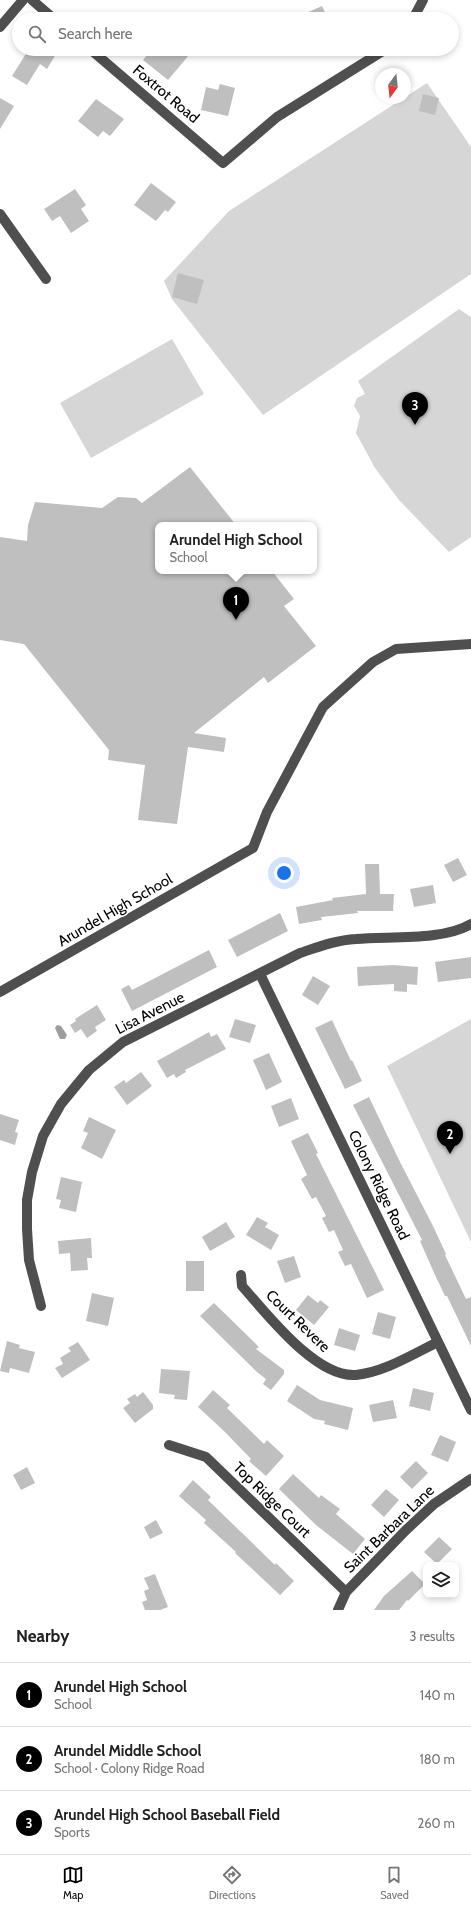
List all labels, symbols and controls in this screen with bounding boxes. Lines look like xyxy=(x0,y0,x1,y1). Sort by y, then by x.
search box xyxy=(12,12,459,56)
icon: search xyxy=(26,23,48,45)
text: Search here xyxy=(58,25,133,43)
street label: Foxtrot Road xyxy=(129,61,203,127)
north arrow xyxy=(375,68,411,104)
pin: 3 xyxy=(402,392,428,425)
popup xyxy=(155,522,317,574)
text: Arundel High School xyxy=(170,531,302,549)
text: School xyxy=(170,549,207,565)
pin: 1 xyxy=(223,587,249,620)
your location xyxy=(274,863,294,883)
street label: Arundel High School xyxy=(54,870,176,950)
street label: Lisa Avenue xyxy=(112,988,188,1038)
pin: 2 xyxy=(437,1121,463,1154)
street label: Colony Ridge Road xyxy=(345,1127,413,1243)
street label: Court Revere xyxy=(262,1286,334,1356)
street label: Top Ridge Court xyxy=(230,1459,314,1541)
street label: Saint Barbara Lane xyxy=(340,1481,438,1577)
map controls xyxy=(423,1562,459,1598)
button: layers xyxy=(423,1562,459,1598)
text: Nearby xyxy=(16,1626,69,1646)
text: 3 results xyxy=(409,1628,455,1644)
text: Arundel High School xyxy=(54,1678,187,1696)
text: 1 xyxy=(27,1687,31,1703)
text: 140 m xyxy=(420,1687,455,1703)
text: School xyxy=(54,1696,92,1712)
text: Arundel Middle School xyxy=(54,1742,201,1760)
text: 2 xyxy=(26,1751,32,1767)
text: 180 m xyxy=(419,1751,455,1767)
text: School · Colony Ridge Road xyxy=(54,1760,205,1776)
text: Arundel High School Baseball Field xyxy=(54,1806,280,1824)
text: 3 xyxy=(25,1815,33,1831)
text: 260 m xyxy=(417,1815,455,1831)
text: Sports xyxy=(54,1824,90,1840)
tab: Map xyxy=(62,1864,84,1902)
tab: Directions xyxy=(209,1864,256,1902)
tab: Saved xyxy=(380,1864,409,1902)

